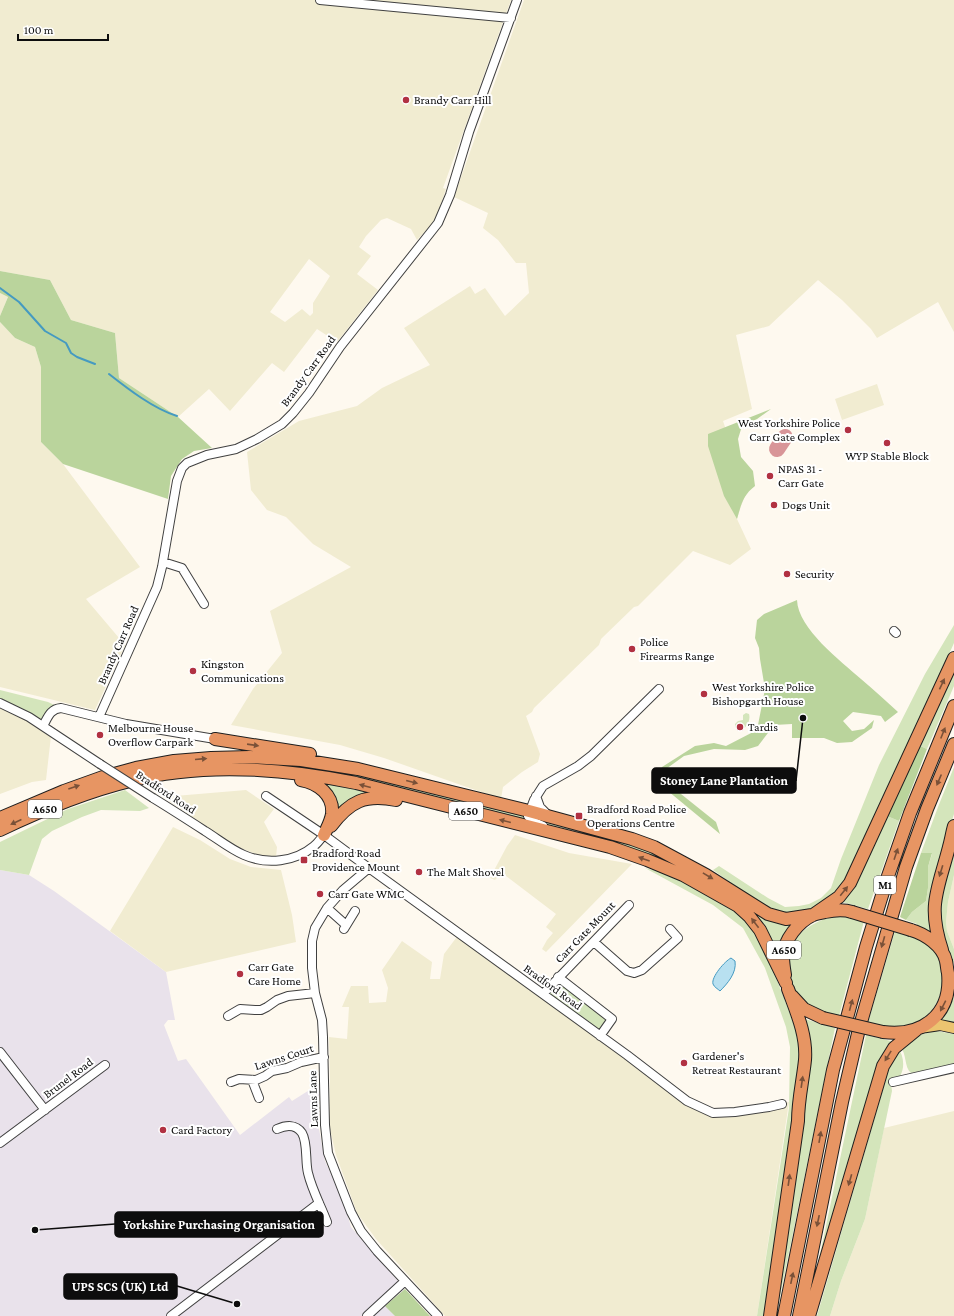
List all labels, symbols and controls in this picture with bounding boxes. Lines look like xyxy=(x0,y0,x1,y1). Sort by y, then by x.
scale bar xyxy=(18,16,108,42)
text: 100 m xyxy=(24,23,54,37)
place label: Brandy Carr Hill xyxy=(414,93,491,107)
marker: Brandy Carr Hill xyxy=(401,95,411,105)
street label: Brandy Carr Road xyxy=(278,332,339,409)
place label: West Yorkshire Police Carr Gate Complex xyxy=(738,416,840,444)
marker: West Yorkshire Police Carr Gate Complex xyxy=(843,425,853,435)
marker: WYP Stable Block xyxy=(882,438,892,448)
place label: WYP Stable Block xyxy=(845,449,929,463)
place label: NPAS 31 - Carr Gate xyxy=(778,462,824,490)
marker: NPAS 31 - Carr Gate xyxy=(765,471,775,481)
place label: Dogs Unit xyxy=(782,498,831,512)
marker: Dogs Unit xyxy=(769,500,779,510)
place label: Security xyxy=(795,567,835,581)
marker: Security xyxy=(782,569,792,579)
street label: Brandy Carr Road xyxy=(94,603,142,686)
place label: Police Firearms Range xyxy=(640,635,714,663)
marker: Police Firearms Range xyxy=(627,644,637,654)
place label: Kingston Communications xyxy=(201,657,284,685)
marker: Kingston Communications xyxy=(188,666,198,676)
one-way arrow xyxy=(939,678,945,690)
place label: West Yorkshire Police Bishopgarth House xyxy=(712,680,814,708)
marker: West Yorkshire Police Bishopgarth House xyxy=(699,689,709,699)
place label: Tardis xyxy=(748,720,778,734)
place label: Melbourne House Overflow Carpark xyxy=(108,721,193,749)
marker: Tardis xyxy=(735,722,745,732)
one-way arrow xyxy=(941,726,947,738)
marker: Melbourne House Overflow Carpark xyxy=(95,730,105,740)
one-way arrow xyxy=(247,742,259,748)
one-way arrow xyxy=(195,756,207,762)
street label: Bradford Road xyxy=(133,767,199,817)
callout: Stoney Lane Plantation xyxy=(652,768,796,793)
text: Stoney Lane Plantation xyxy=(660,773,788,788)
one-way arrow xyxy=(936,774,942,785)
one-way arrow xyxy=(407,779,419,785)
one-way arrow xyxy=(359,782,371,788)
one-way arrow xyxy=(69,784,81,790)
road number: A650 xyxy=(28,800,62,818)
road number: A650 xyxy=(449,802,483,820)
place label: Bradford Road Police Operations Centre xyxy=(587,802,686,830)
marker: Bradford Road Police Operations Centre xyxy=(574,811,584,821)
one-way arrow xyxy=(499,818,511,824)
one-way arrow xyxy=(10,819,22,825)
place label: Bradford Road Providence Mount xyxy=(312,846,401,874)
one-way arrow xyxy=(893,847,899,859)
marker: Bradford Road Providence Mount xyxy=(299,855,309,865)
one-way arrow xyxy=(637,855,649,861)
place label: The Malt Shovel xyxy=(427,865,504,879)
one-way arrow xyxy=(938,865,944,877)
marker: The Malt Shovel xyxy=(414,867,424,877)
one-way arrow xyxy=(703,872,713,880)
road number: M1 xyxy=(874,876,896,894)
one-way arrow xyxy=(840,886,849,897)
place label: Carr Gate WMC xyxy=(328,887,404,901)
marker: Carr Gate WMC xyxy=(315,889,325,899)
street label: Carr Gate Mount xyxy=(552,897,619,966)
one-way arrow xyxy=(751,918,759,929)
one-way arrow xyxy=(880,937,886,949)
road number: A650 xyxy=(767,941,801,959)
place label: Carr Gate Care Home xyxy=(248,960,301,988)
street label: Bradford Road xyxy=(521,961,586,1013)
marker: Carr Gate Care Home xyxy=(235,969,245,979)
one-way arrow xyxy=(848,999,854,1011)
one-way arrow xyxy=(940,1000,946,1012)
street label: Lawns Court xyxy=(253,1041,316,1073)
place label: Gardener's Retreat Restaurant xyxy=(692,1049,782,1077)
one-way arrow xyxy=(885,1050,892,1062)
street label: Brunel Road xyxy=(40,1054,96,1101)
marker: Gardener's Retreat Restaurant xyxy=(679,1058,689,1068)
street label: Lawns Lane xyxy=(305,1070,321,1128)
one-way arrow xyxy=(799,1076,805,1088)
place label: Card Factory xyxy=(171,1123,232,1137)
marker: Card Factory xyxy=(158,1125,168,1135)
one-way arrow xyxy=(818,1131,824,1143)
one-way arrow xyxy=(786,1174,792,1186)
one-way arrow xyxy=(846,1174,852,1186)
callout: Yorkshire Purchasing Organisation xyxy=(115,1212,323,1237)
one-way arrow xyxy=(815,1215,821,1227)
text: Yorkshire Purchasing Organisation xyxy=(123,1217,316,1232)
one-way arrow xyxy=(790,1272,796,1284)
callout: UPS SCS (UK) Ltd xyxy=(64,1274,177,1299)
text: UPS SCS (UK) Ltd xyxy=(72,1279,168,1295)

